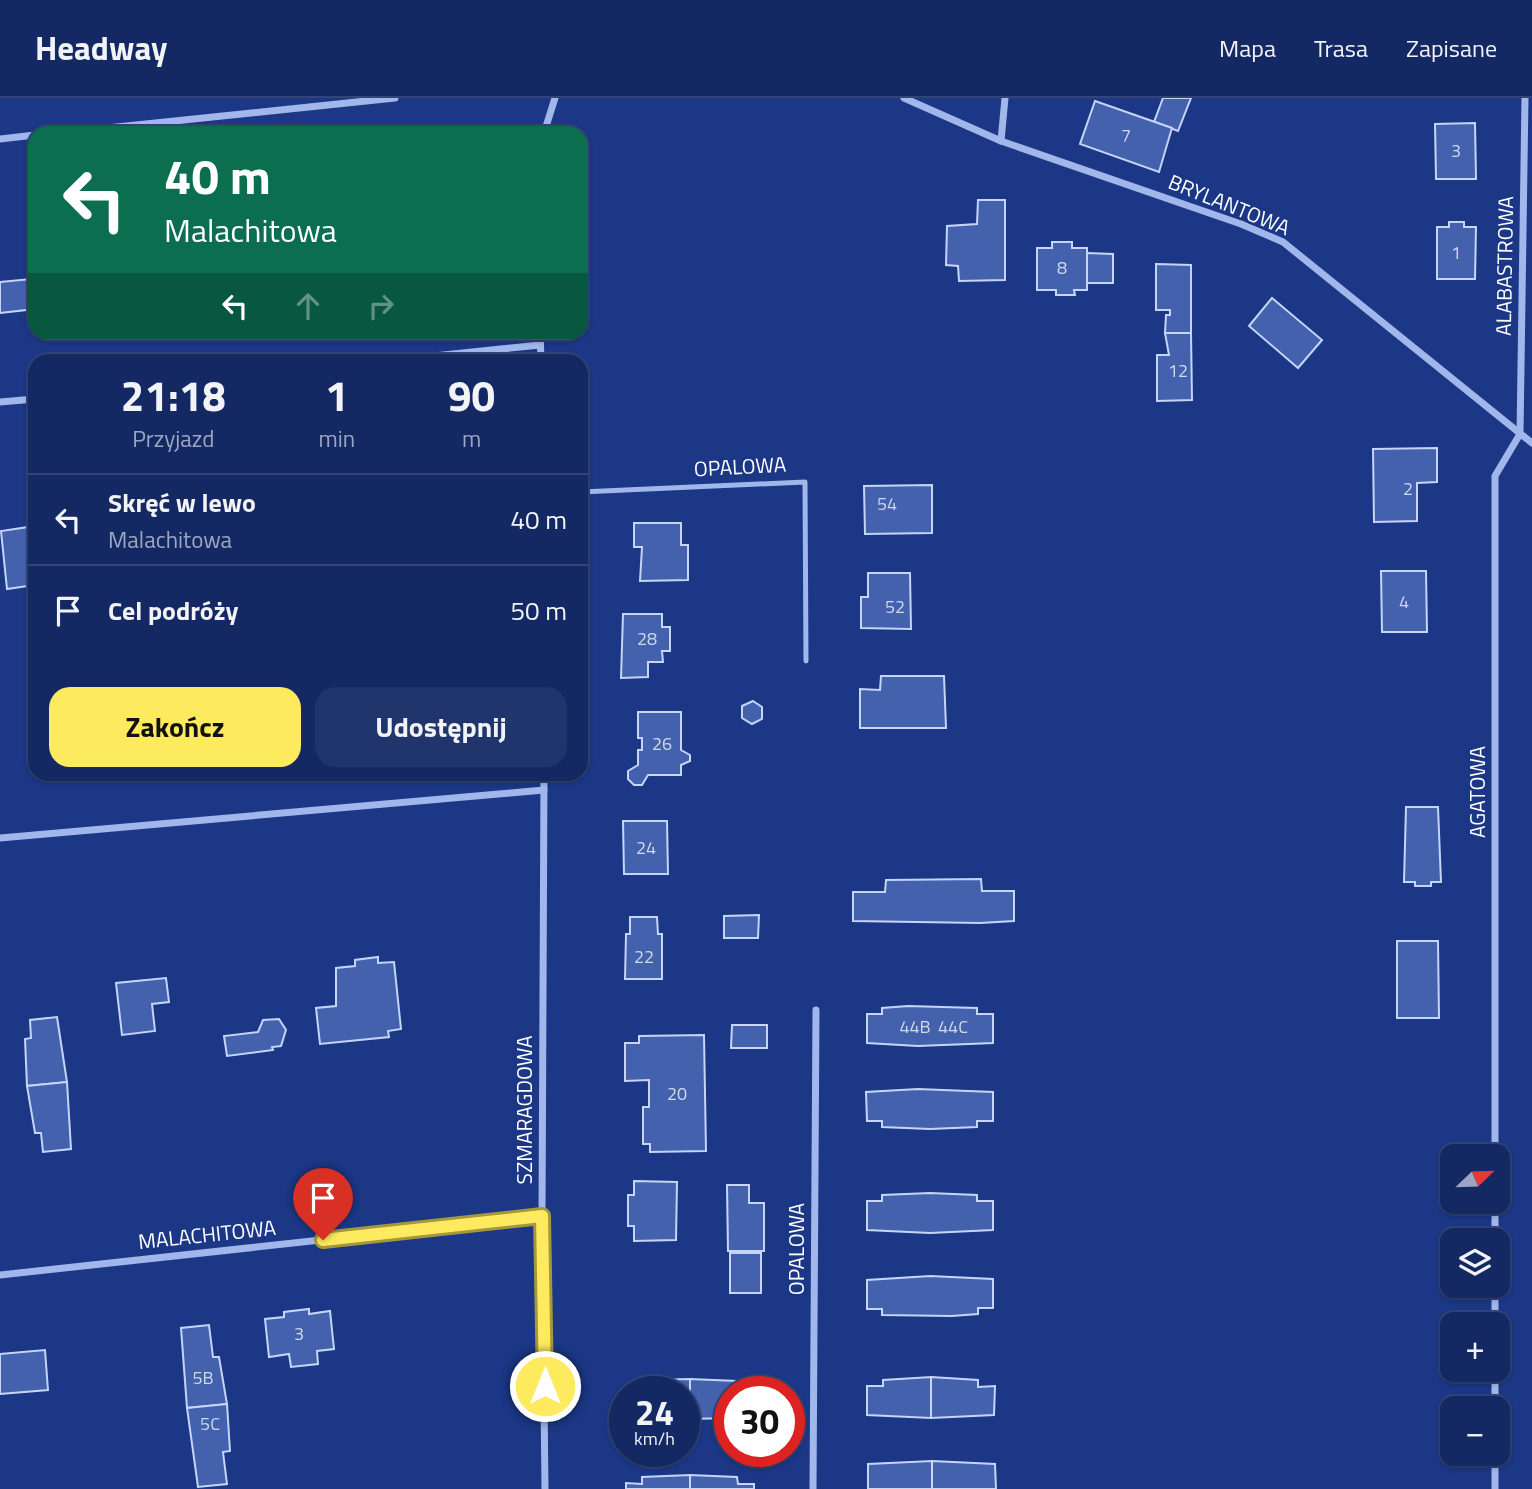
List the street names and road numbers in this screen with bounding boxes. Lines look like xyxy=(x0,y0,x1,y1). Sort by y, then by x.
street label: BRYLANTOWA xyxy=(1164,165,1295,243)
street label: ALABASTROWA xyxy=(1487,195,1521,336)
street label: OPALOWA xyxy=(693,448,787,484)
street label: AGATOWA xyxy=(1461,746,1493,838)
street label: SZMARAGDOWA xyxy=(508,1035,540,1184)
street label: OPALOWA xyxy=(780,1202,812,1295)
street label: MALACHITOWA xyxy=(136,1211,278,1257)

